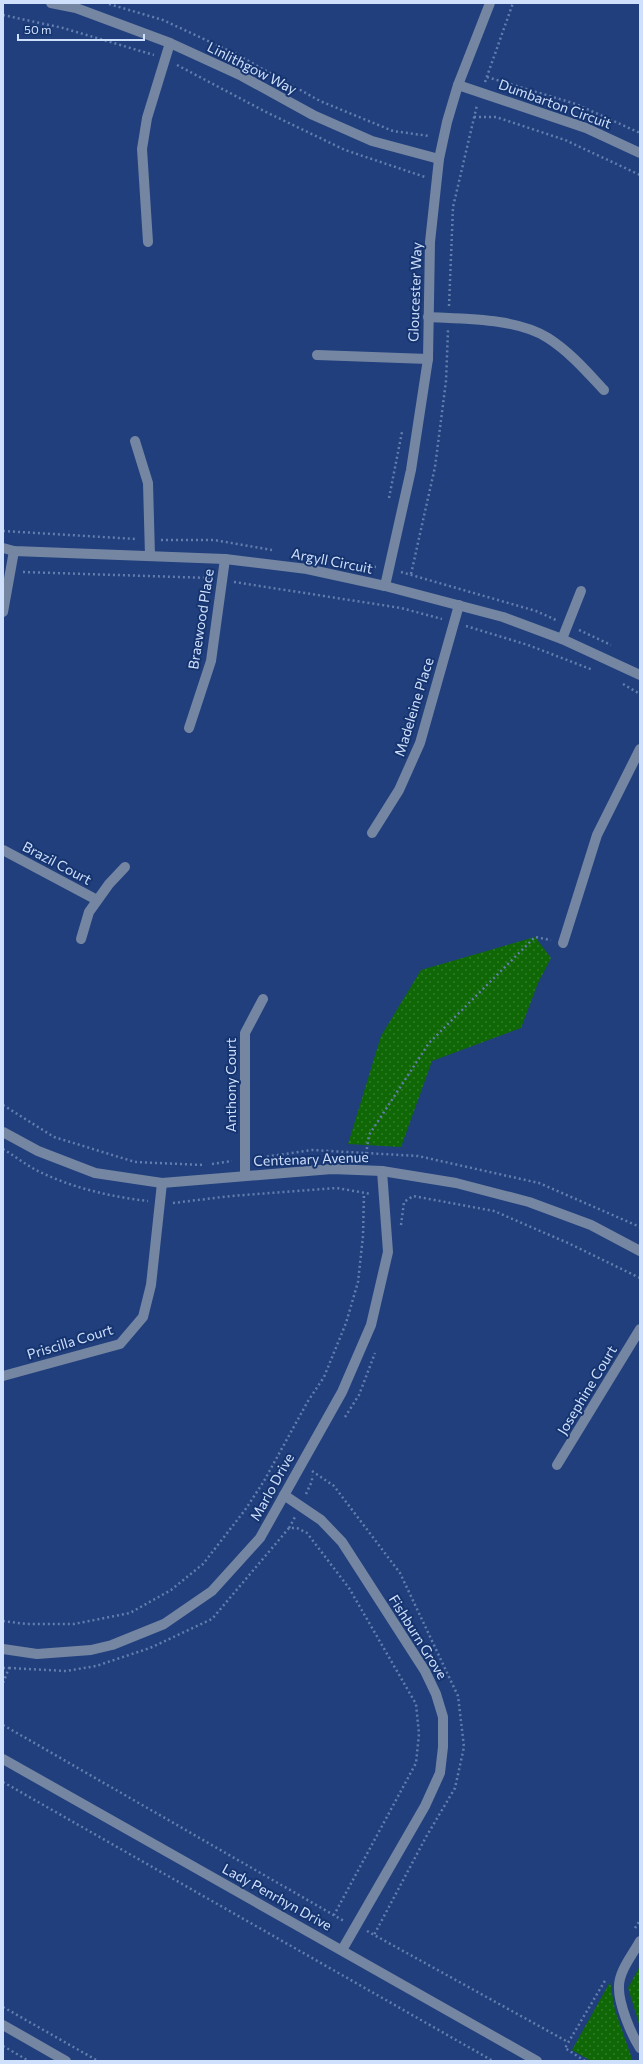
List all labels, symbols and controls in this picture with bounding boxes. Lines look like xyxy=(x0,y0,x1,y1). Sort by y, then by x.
scale bar xyxy=(18,16,144,42)
text: 50 m xyxy=(24,22,52,36)
street label: Linlithgow Way xyxy=(205,38,300,97)
street label: Dumbarton Circuit xyxy=(496,75,614,132)
street label: Gloucester Way xyxy=(404,242,425,342)
street label: Argyll Circuit xyxy=(290,544,374,577)
street label: Braewood Place xyxy=(184,567,217,670)
street label: Madeleine Place xyxy=(390,655,437,758)
street label: Brazil Court xyxy=(20,837,95,888)
street label: Anthony Court xyxy=(222,1037,239,1132)
street label: Centenary Avenue xyxy=(253,1148,369,1169)
street label: Priscilla Court xyxy=(25,1320,115,1363)
street label: Josephine Court xyxy=(553,1342,620,1437)
street label: Marlo Drive xyxy=(246,1450,297,1524)
street label: Fishburn Grove xyxy=(386,1591,451,1682)
street label: Lady Penrhyn Drive xyxy=(220,1859,335,1934)

